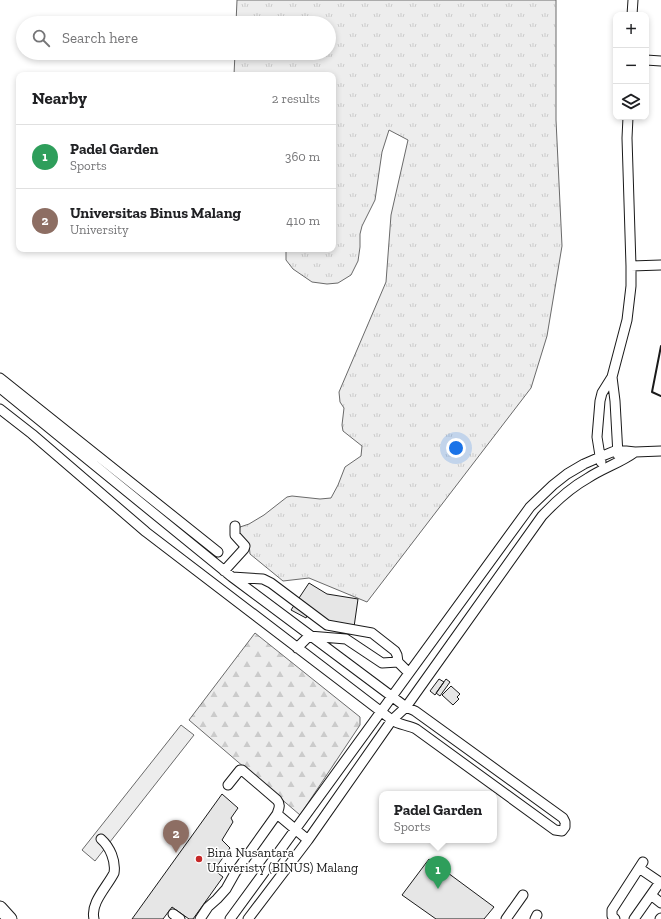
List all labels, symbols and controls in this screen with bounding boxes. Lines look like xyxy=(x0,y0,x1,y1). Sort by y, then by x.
map controls xyxy=(613,12,649,120)
button: + xyxy=(613,12,649,48)
search box xyxy=(16,16,336,60)
icon: search xyxy=(30,27,52,49)
text: Search here xyxy=(62,29,138,47)
button: − xyxy=(613,48,649,84)
button: layers xyxy=(613,84,649,120)
text: Nearby xyxy=(32,88,87,108)
text: 2 results xyxy=(272,91,320,106)
text: Padel Garden xyxy=(70,140,158,158)
text: 1 xyxy=(42,149,48,164)
text: 360 m xyxy=(285,149,320,164)
text: Sports xyxy=(70,158,107,173)
text: Universitas Binus Malang xyxy=(70,204,241,222)
text: 2 xyxy=(42,213,48,228)
text: 410 m xyxy=(286,213,320,228)
text: University xyxy=(70,222,129,237)
your location xyxy=(446,438,466,458)
popup xyxy=(379,791,497,843)
text: Padel Garden xyxy=(394,801,482,819)
text: Sports xyxy=(394,819,430,834)
pin: 2 xyxy=(163,820,189,853)
place label: Bina Nusantara Univeristy (BINUS) Malang xyxy=(207,845,358,875)
marker: Bina Nusantara Univeristy (BINUS) Malang xyxy=(194,854,204,864)
pin: 1 xyxy=(425,856,451,889)

